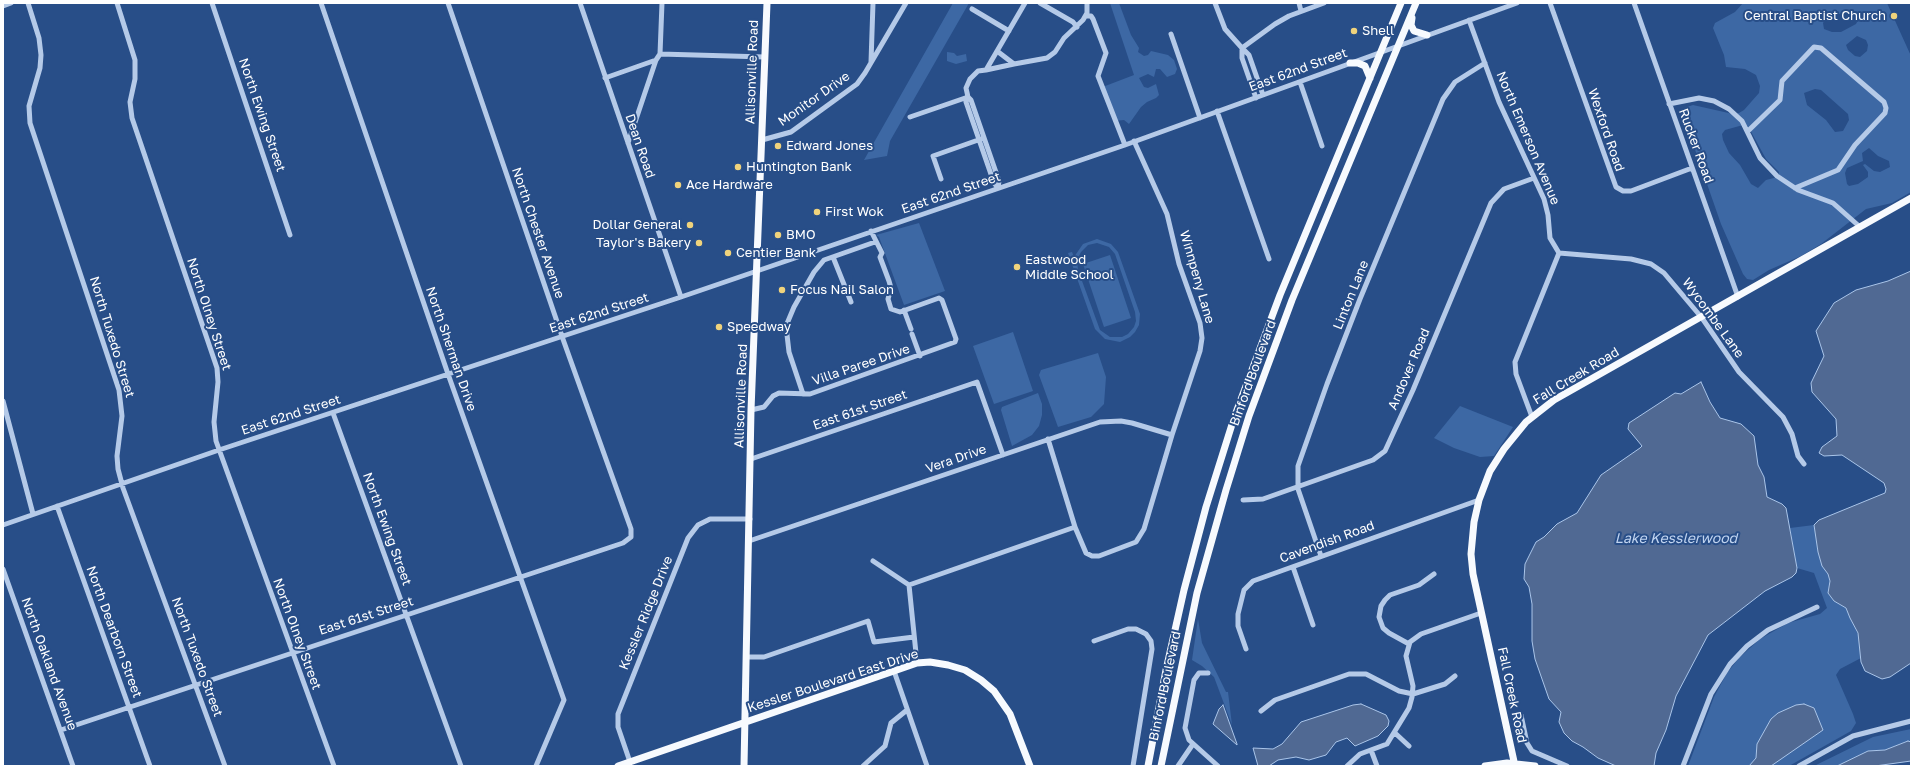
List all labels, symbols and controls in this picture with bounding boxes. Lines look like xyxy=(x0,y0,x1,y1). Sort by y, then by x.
place label: Central Baptist Church xyxy=(1744,8,1886,24)
marker: Central Baptist Church xyxy=(1889,11,1899,21)
street label: Allisonville Road xyxy=(742,20,762,124)
place label: Shell xyxy=(1362,23,1394,39)
marker: Shell xyxy=(1349,26,1359,36)
street label: East 62nd Street xyxy=(1247,45,1349,95)
street label: North Ewing Street xyxy=(235,56,289,174)
street label: Monitor Drive xyxy=(775,69,853,129)
street label: North Emerson Avenue xyxy=(1493,69,1563,207)
street label: Wexford Road xyxy=(1584,86,1628,174)
street label: Rucker Road xyxy=(1675,107,1717,185)
street label: Dean Road xyxy=(622,112,658,180)
place label: Edward Jones xyxy=(786,138,873,154)
marker: Edward Jones xyxy=(773,141,783,151)
place label: Huntington Bank xyxy=(746,159,852,175)
marker: Huntington Bank xyxy=(733,162,743,172)
street label: North Chester Avenue xyxy=(508,165,568,301)
street label: East 62nd Street xyxy=(899,169,1003,217)
place label: Ace Hardware xyxy=(686,177,773,193)
marker: Ace Hardware xyxy=(673,180,683,190)
place label: First Wok xyxy=(825,204,884,220)
marker: First Wok xyxy=(812,207,822,217)
place label: Dollar General xyxy=(592,217,682,233)
marker: Dollar General xyxy=(685,220,695,230)
place label: BMO xyxy=(786,227,816,243)
street label: Winnpeny Lane xyxy=(1176,229,1218,325)
marker: BMO xyxy=(773,230,783,240)
place label: Taylor's Bakery xyxy=(596,235,691,251)
marker: Taylor's Bakery xyxy=(694,238,704,248)
place label: Centier Bank xyxy=(736,245,816,261)
marker: Centier Bank xyxy=(723,248,733,258)
place label: Eastwood Middle School xyxy=(1025,252,1114,283)
street label: North Olney Street xyxy=(183,256,235,372)
street label: Linton Lane xyxy=(1330,258,1372,332)
marker: Eastwood Middle School xyxy=(1012,262,1022,272)
street label: North Tuxedo Street xyxy=(86,274,138,400)
street label: Wycombe Lane xyxy=(1679,275,1747,361)
place label: Focus Nail Salon xyxy=(790,282,894,298)
street label: North Sherman Drive xyxy=(422,285,480,413)
marker: Focus Nail Salon xyxy=(777,285,787,295)
street label: East 62nd Street xyxy=(547,290,651,336)
street label: Binford Boulevard xyxy=(1227,318,1279,428)
place label: Speedway xyxy=(727,319,791,335)
marker: Speedway xyxy=(714,322,724,332)
street label: Andover Road xyxy=(1385,326,1433,412)
street label: Villa Paree Drive xyxy=(810,341,912,389)
street label: Allisonville Road xyxy=(731,344,751,448)
street label: Fall Creek Road xyxy=(1530,344,1622,408)
street label: East 61st Street xyxy=(811,387,909,433)
street label: East 62nd Street xyxy=(239,392,343,438)
street label: Vera Drive xyxy=(924,441,988,477)
street label: North Ewing Street xyxy=(359,470,415,588)
street label: Cavendish Road xyxy=(1277,518,1377,566)
water label: Lake Kesslerwood xyxy=(1615,531,1737,547)
street label: Kessler Ridge Drive xyxy=(616,554,676,672)
street label: North Dearborn Street xyxy=(83,564,145,700)
street label: North Olney Street xyxy=(270,576,324,692)
street label: East 61st Street xyxy=(317,593,415,639)
street label: North Oakland Avenue xyxy=(18,595,80,733)
street label: North Tuxedo Street xyxy=(168,595,226,719)
street label: Binford Boulevard xyxy=(1146,630,1184,742)
street label: Kessler Boulevard East Drive xyxy=(746,646,920,716)
street label: Fall Creek Road xyxy=(1494,646,1530,744)

